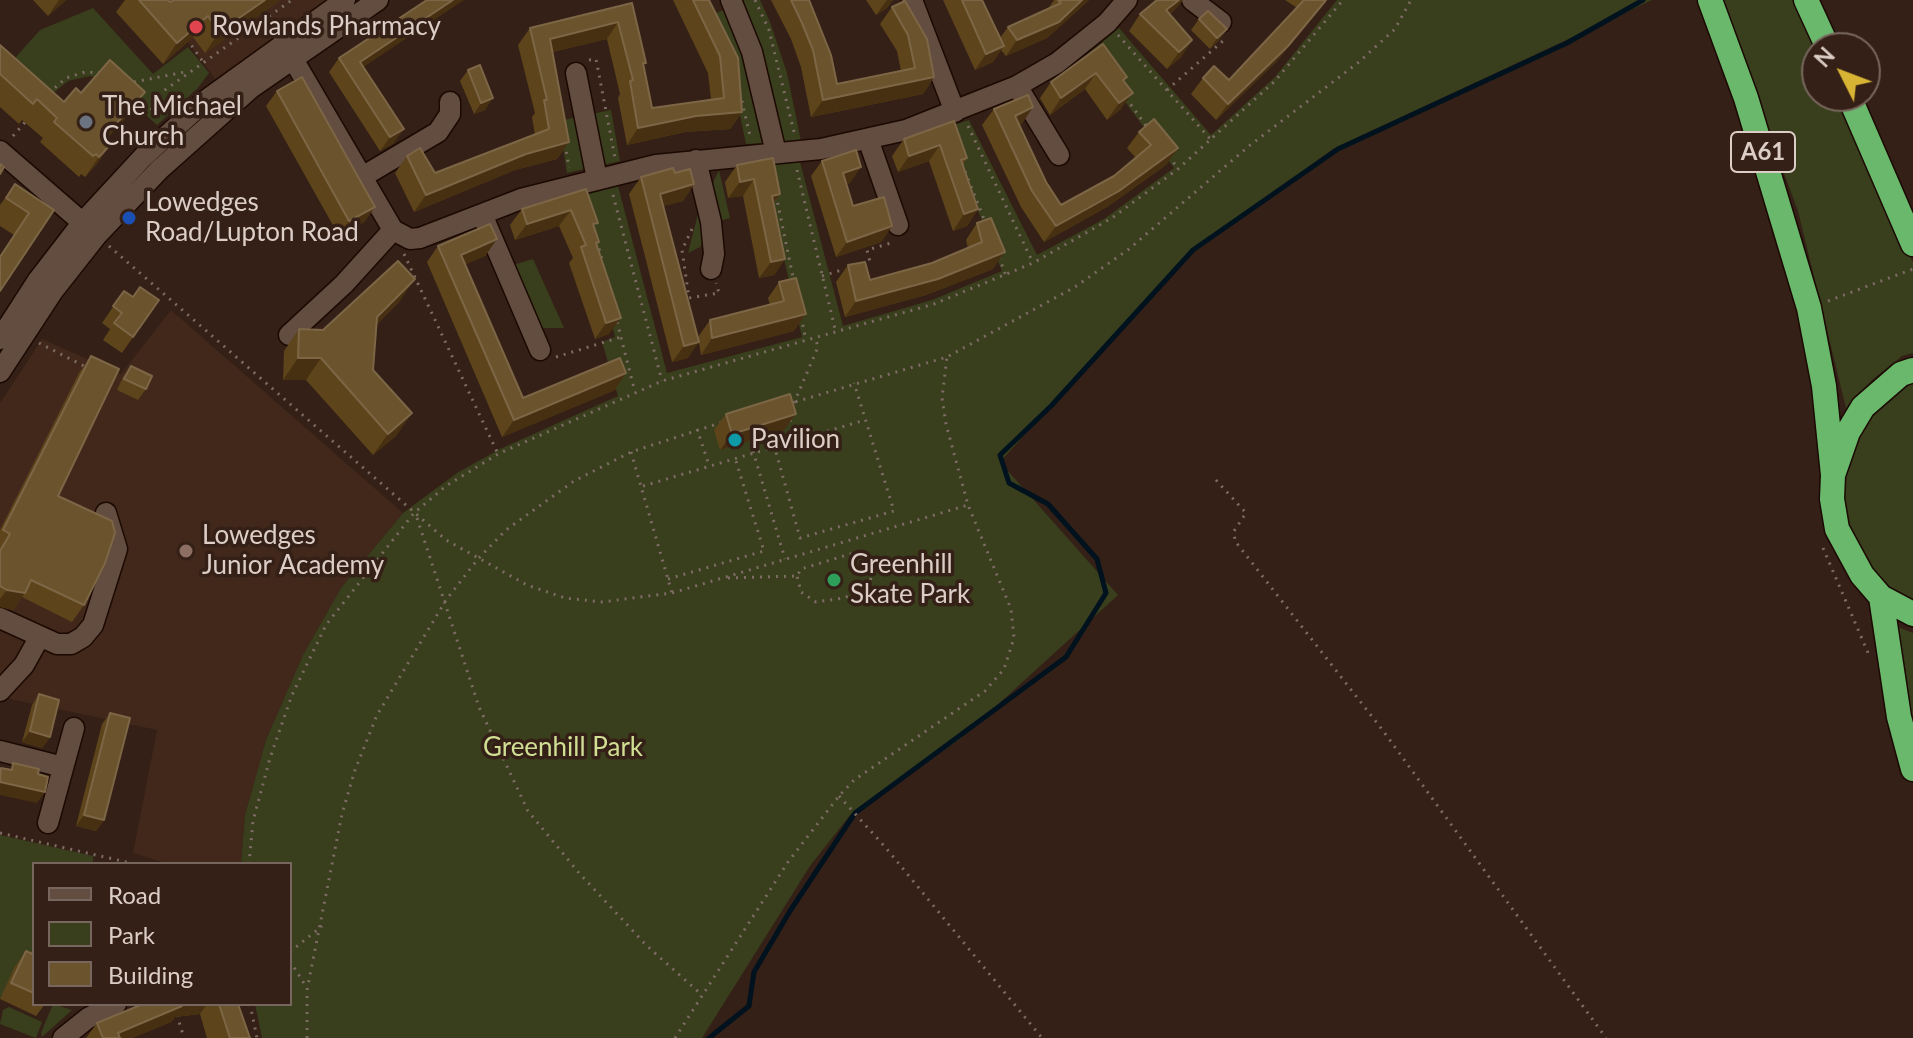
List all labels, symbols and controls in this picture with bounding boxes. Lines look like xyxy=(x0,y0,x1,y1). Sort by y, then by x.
place label: Rowlands Pharmacy xyxy=(212,11,441,43)
marker: Rowlands Pharmacy xyxy=(187,18,205,36)
north arrow xyxy=(1801,32,1881,112)
text: N xyxy=(1809,42,1840,72)
place label: The Michael Church xyxy=(102,91,242,152)
marker: The Michael Church xyxy=(77,113,95,131)
road number: A61 xyxy=(1731,132,1795,172)
place label: Lowedges Road/Lupton Road xyxy=(145,187,359,248)
marker: Lowedges Road/Lupton Road xyxy=(120,209,138,227)
place label: Pavilion xyxy=(751,424,840,456)
marker: Pavilion xyxy=(726,431,744,449)
place label: Lowedges Junior Academy xyxy=(202,520,384,582)
marker: Lowedges Junior Academy xyxy=(177,542,195,560)
place label: Greenhill Skate Park xyxy=(850,549,970,610)
marker: Greenhill Skate Park xyxy=(825,571,843,589)
park label: Greenhill Park xyxy=(483,732,643,764)
legend xyxy=(32,862,292,1006)
text: Road xyxy=(108,880,161,909)
text: Park xyxy=(108,920,155,949)
text: Building xyxy=(108,960,193,989)

